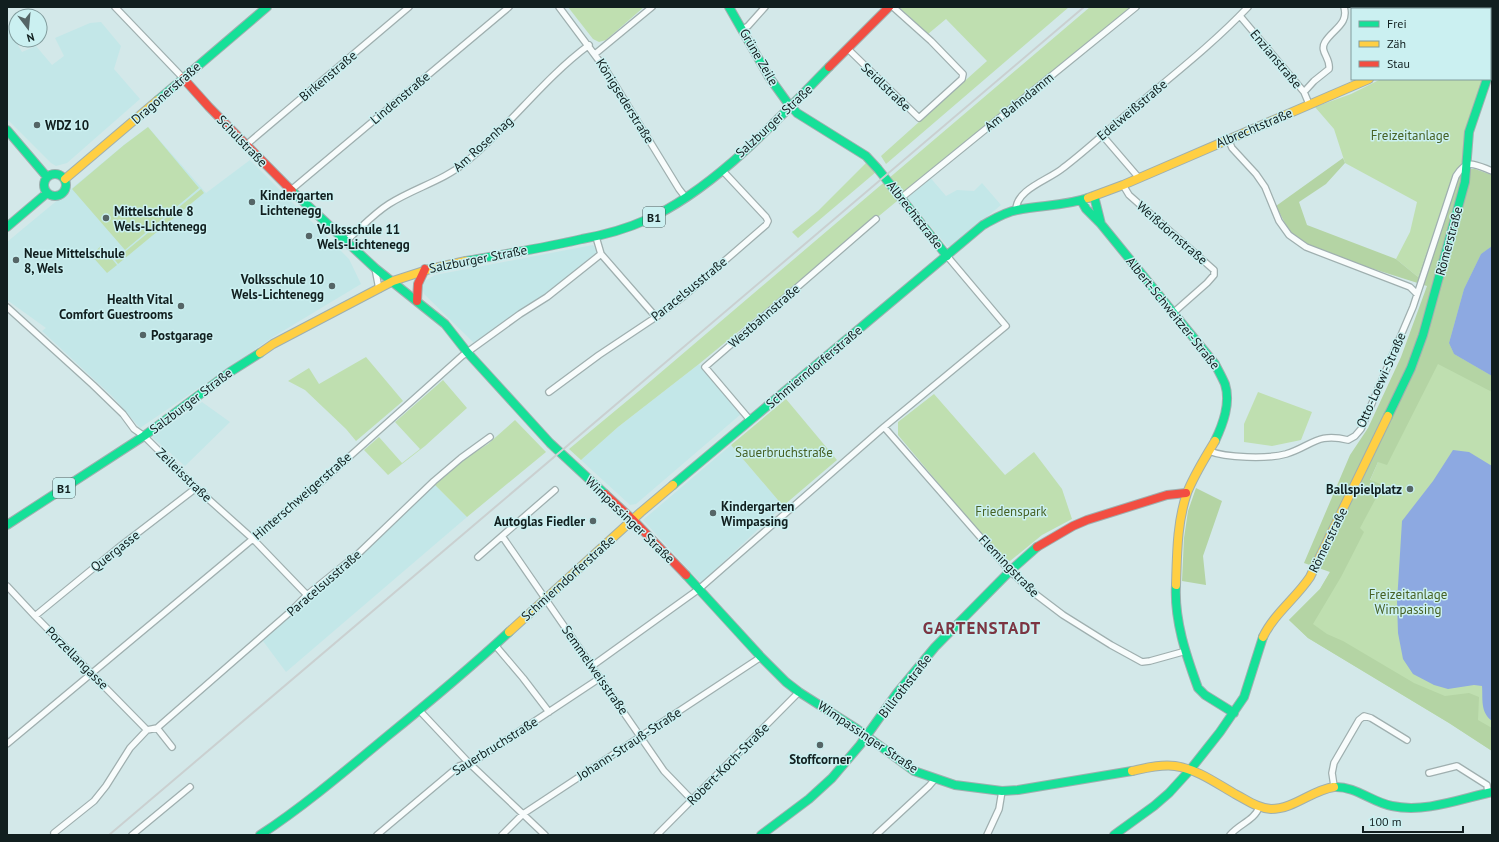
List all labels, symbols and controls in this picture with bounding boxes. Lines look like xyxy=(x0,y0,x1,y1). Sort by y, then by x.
north arrow xyxy=(8,8,48,48)
legend xyxy=(1351,8,1491,80)
text: Frei xyxy=(1387,16,1407,31)
street label: Grüne Zeile xyxy=(736,25,782,89)
street label: Enzianstraße xyxy=(1246,26,1306,92)
text: N xyxy=(25,30,36,45)
text: Zäh xyxy=(1387,36,1406,51)
street label: Birkenstraße xyxy=(296,47,360,105)
street label: Königsederstraße xyxy=(592,55,658,147)
text: Stau xyxy=(1387,56,1410,71)
street label: Dragonerstraße xyxy=(128,58,204,128)
street label: Seidlstraße xyxy=(857,59,915,115)
street label: Lindenstraße xyxy=(367,68,433,128)
street label: Am Bahndamm xyxy=(981,69,1057,135)
street label: Edelweißstraße xyxy=(1093,76,1171,144)
street label: Salzburger Straße xyxy=(732,81,816,161)
street label: Albrechtstraße xyxy=(1213,104,1295,152)
street label: Schulstraße xyxy=(213,111,271,171)
street label: Am Rosenhag xyxy=(449,112,517,176)
place label: WDZ 10 xyxy=(45,117,89,134)
marker: WDZ 10 xyxy=(32,120,42,130)
park label: Freizeitanlage xyxy=(1371,127,1449,144)
street label: Albrechtstraße xyxy=(883,178,947,252)
place label: Kindergarten Lichtenegg xyxy=(260,187,333,219)
marker: Kindergarten Lichtenegg xyxy=(247,197,257,207)
street label: Weißdornstraße xyxy=(1133,198,1211,268)
place label: Mittelschule 8 Wels-Lichtenegg xyxy=(114,203,207,235)
street label: Römerstraße xyxy=(1432,205,1466,277)
road number: B1 xyxy=(643,207,665,227)
marker: Mittelschule 8 Wels-Lichtenegg xyxy=(101,213,111,223)
place label: Volksschule 11 Wels-Lichtenegg xyxy=(316,221,410,253)
marker: Volksschule 11 Wels-Lichtenegg xyxy=(304,231,314,241)
street label: Salzburger Straße xyxy=(428,241,528,277)
place label: Neue Mittelschule 8, Wels xyxy=(24,245,125,277)
street label: Paracelsusstraße xyxy=(647,253,731,325)
street label: Albert-Schweitzer-Straße xyxy=(1122,253,1224,373)
marker: Neue Mittelschule 8, Wels xyxy=(11,255,21,265)
place label: Volksschule 10 Wels-Lichtenegg xyxy=(231,271,324,303)
street label: Westbahnstraße xyxy=(725,280,803,352)
marker: Volksschule 10 Wels-Lichtenegg xyxy=(327,281,337,291)
place label: Health Vital Comfort Guestrooms xyxy=(59,291,174,323)
marker: Health Vital Comfort Guestrooms xyxy=(176,301,186,311)
street label: Schmierndorferstraße xyxy=(762,322,866,412)
place label: Postgarage xyxy=(151,327,213,344)
marker: Postgarage xyxy=(138,330,148,340)
street label: Otto-Loewi-Straße xyxy=(1352,330,1410,430)
street label: Salzburger Straße xyxy=(146,364,236,438)
street label: Zeileisstraße xyxy=(153,444,215,506)
park label: Sauerbruchstraße xyxy=(735,444,833,461)
street label: Hinterschweigerstraße xyxy=(249,448,355,544)
street label: Wimpassinger Straße xyxy=(582,473,678,567)
road number: B1 xyxy=(53,478,75,498)
place label: Ballspielplatz xyxy=(1326,481,1402,498)
marker: Ballspielplatz xyxy=(1405,484,1415,494)
place label: Kindergarten Wimpassing xyxy=(721,498,794,530)
park label: Friedenspark xyxy=(975,503,1048,520)
street label: Römerstraße xyxy=(1305,504,1351,576)
marker: Kindergarten Wimpassing xyxy=(708,508,718,518)
place label: Autoglas Fiedler xyxy=(494,513,585,530)
marker: Autoglas Fiedler xyxy=(588,516,598,526)
street label: Quergasse xyxy=(87,526,143,576)
street label: Schmierndorferstraße xyxy=(518,531,618,625)
street label: Flemingstraße xyxy=(975,531,1043,601)
street label: Paracelsusstraße xyxy=(283,546,365,620)
park label: Freizeitanlage Wimpassing xyxy=(1369,586,1447,618)
district label: GARTENSTADT xyxy=(923,617,1041,639)
street label: Semmelweisstraße xyxy=(558,622,632,718)
street label: Porzellangasse xyxy=(42,623,112,693)
street label: Billrothstraße xyxy=(875,651,935,721)
street label: Wimpassinger Straße xyxy=(814,697,922,777)
street label: Johann-Strauß-Straße xyxy=(573,704,684,785)
street label: Sauerbruchstraße xyxy=(449,713,541,779)
street label: Robert-Koch-Straße xyxy=(683,719,773,809)
marker: Stoffcorner xyxy=(815,740,825,750)
place label: Stoffcorner xyxy=(789,751,851,768)
scale bar xyxy=(1363,808,1463,834)
text: 100 m xyxy=(1369,814,1402,829)

